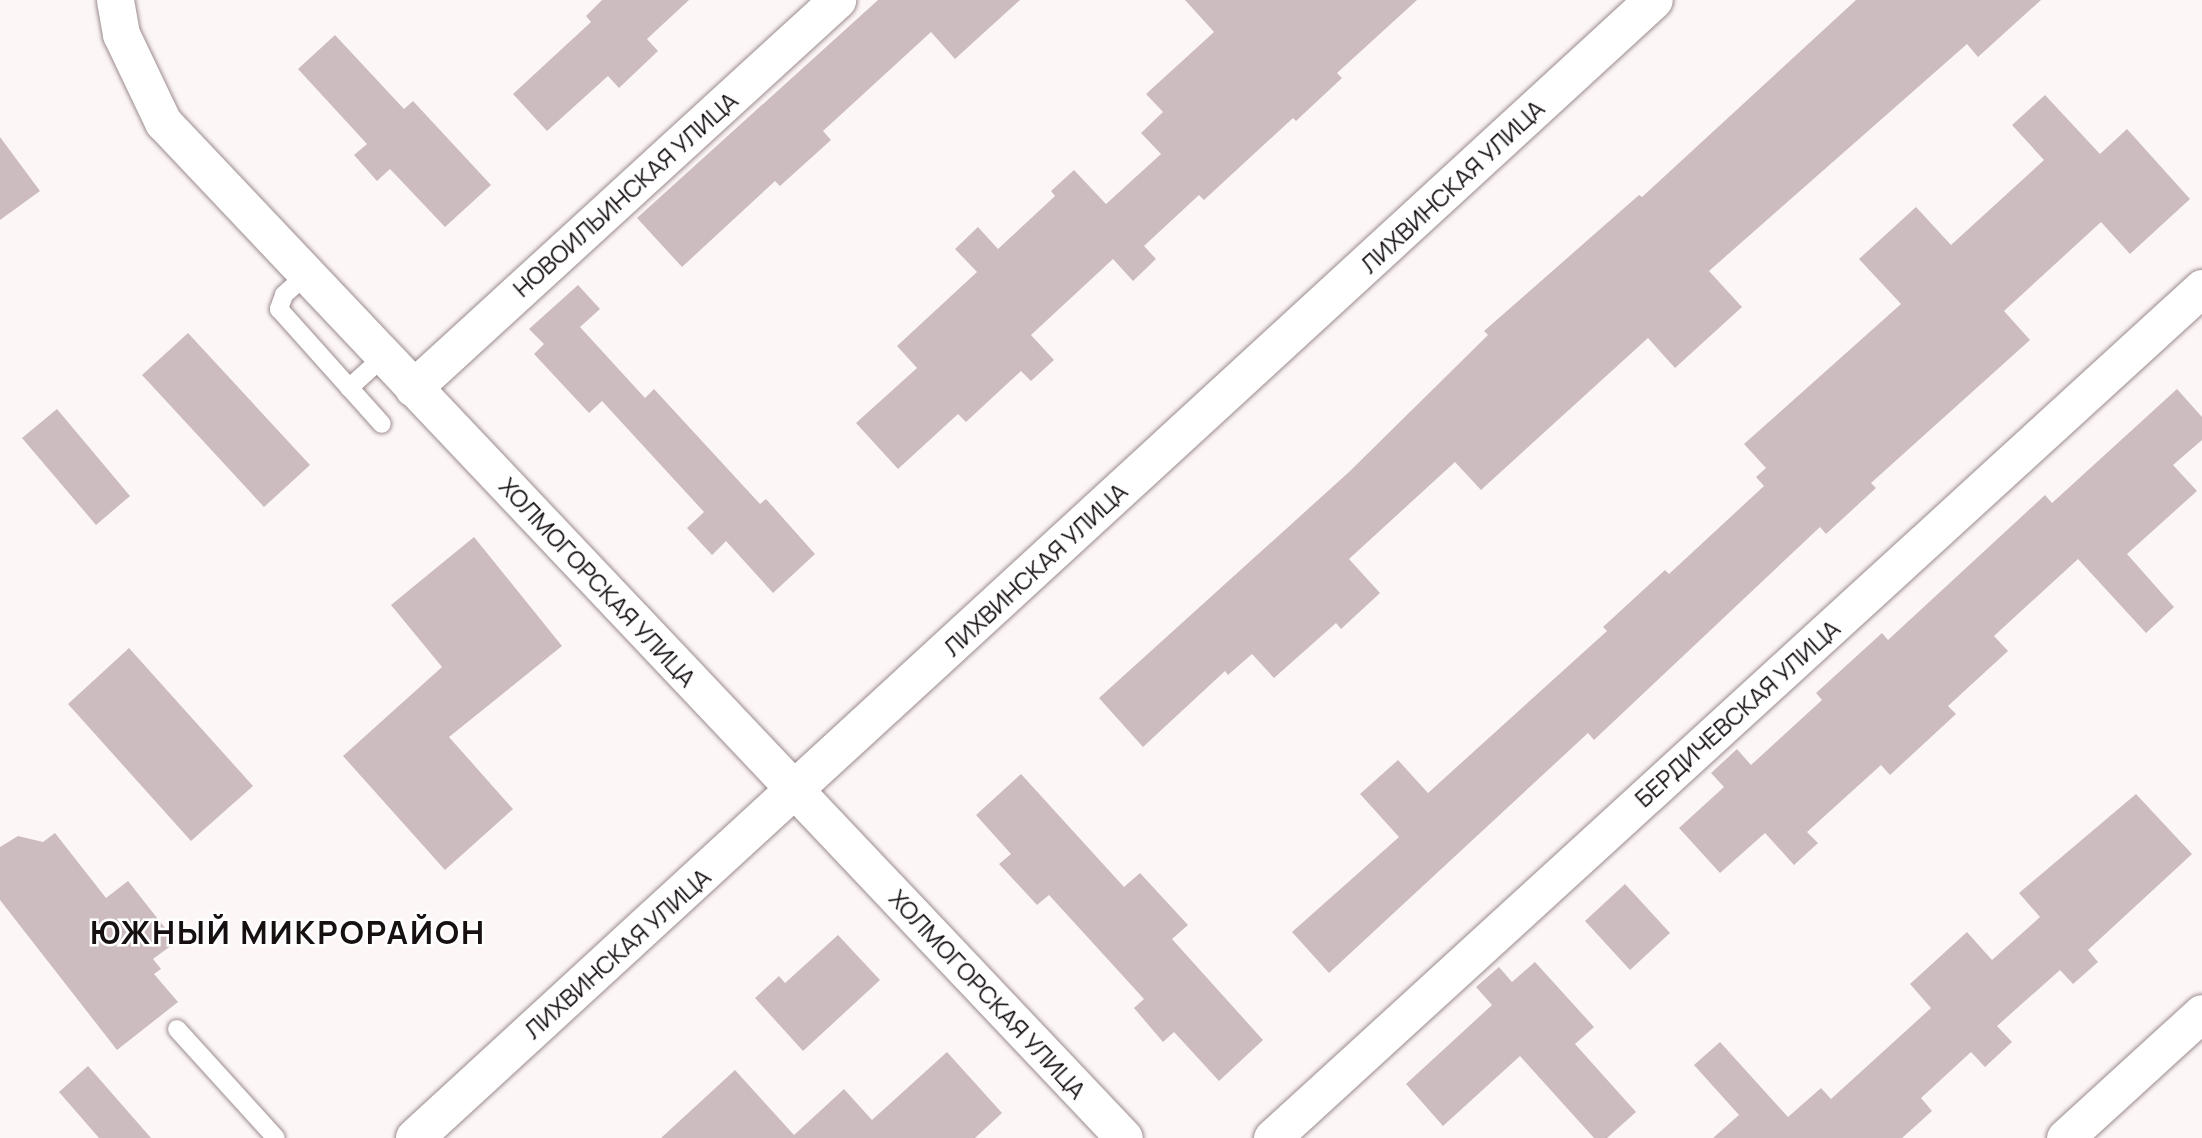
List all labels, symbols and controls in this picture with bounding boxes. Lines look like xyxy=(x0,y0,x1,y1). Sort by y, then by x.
street label: НОВОИЛЬИНСКАЯ УЛИЦА xyxy=(507,86,743,302)
street label: ЛИХВИНСКАЯ УЛИЦА xyxy=(1354,93,1550,279)
street label: ХОЛМОГОРСКАЯ УЛИЦА xyxy=(494,472,702,692)
street label: ЛИХВИНСКАЯ УЛИЦА xyxy=(937,476,1133,662)
street label: БЕРДИЧЕВСКАЯ УЛИЦА xyxy=(1629,613,1845,813)
street label: ЛИХВИНСКАЯ УЛИЦА xyxy=(518,862,716,1044)
street label: ХОЛМОГОРСКАЯ УЛИЦА xyxy=(884,884,1092,1104)
district label: ЮЖНЫЙ МИКРОРАЙОН xyxy=(92,913,484,951)

